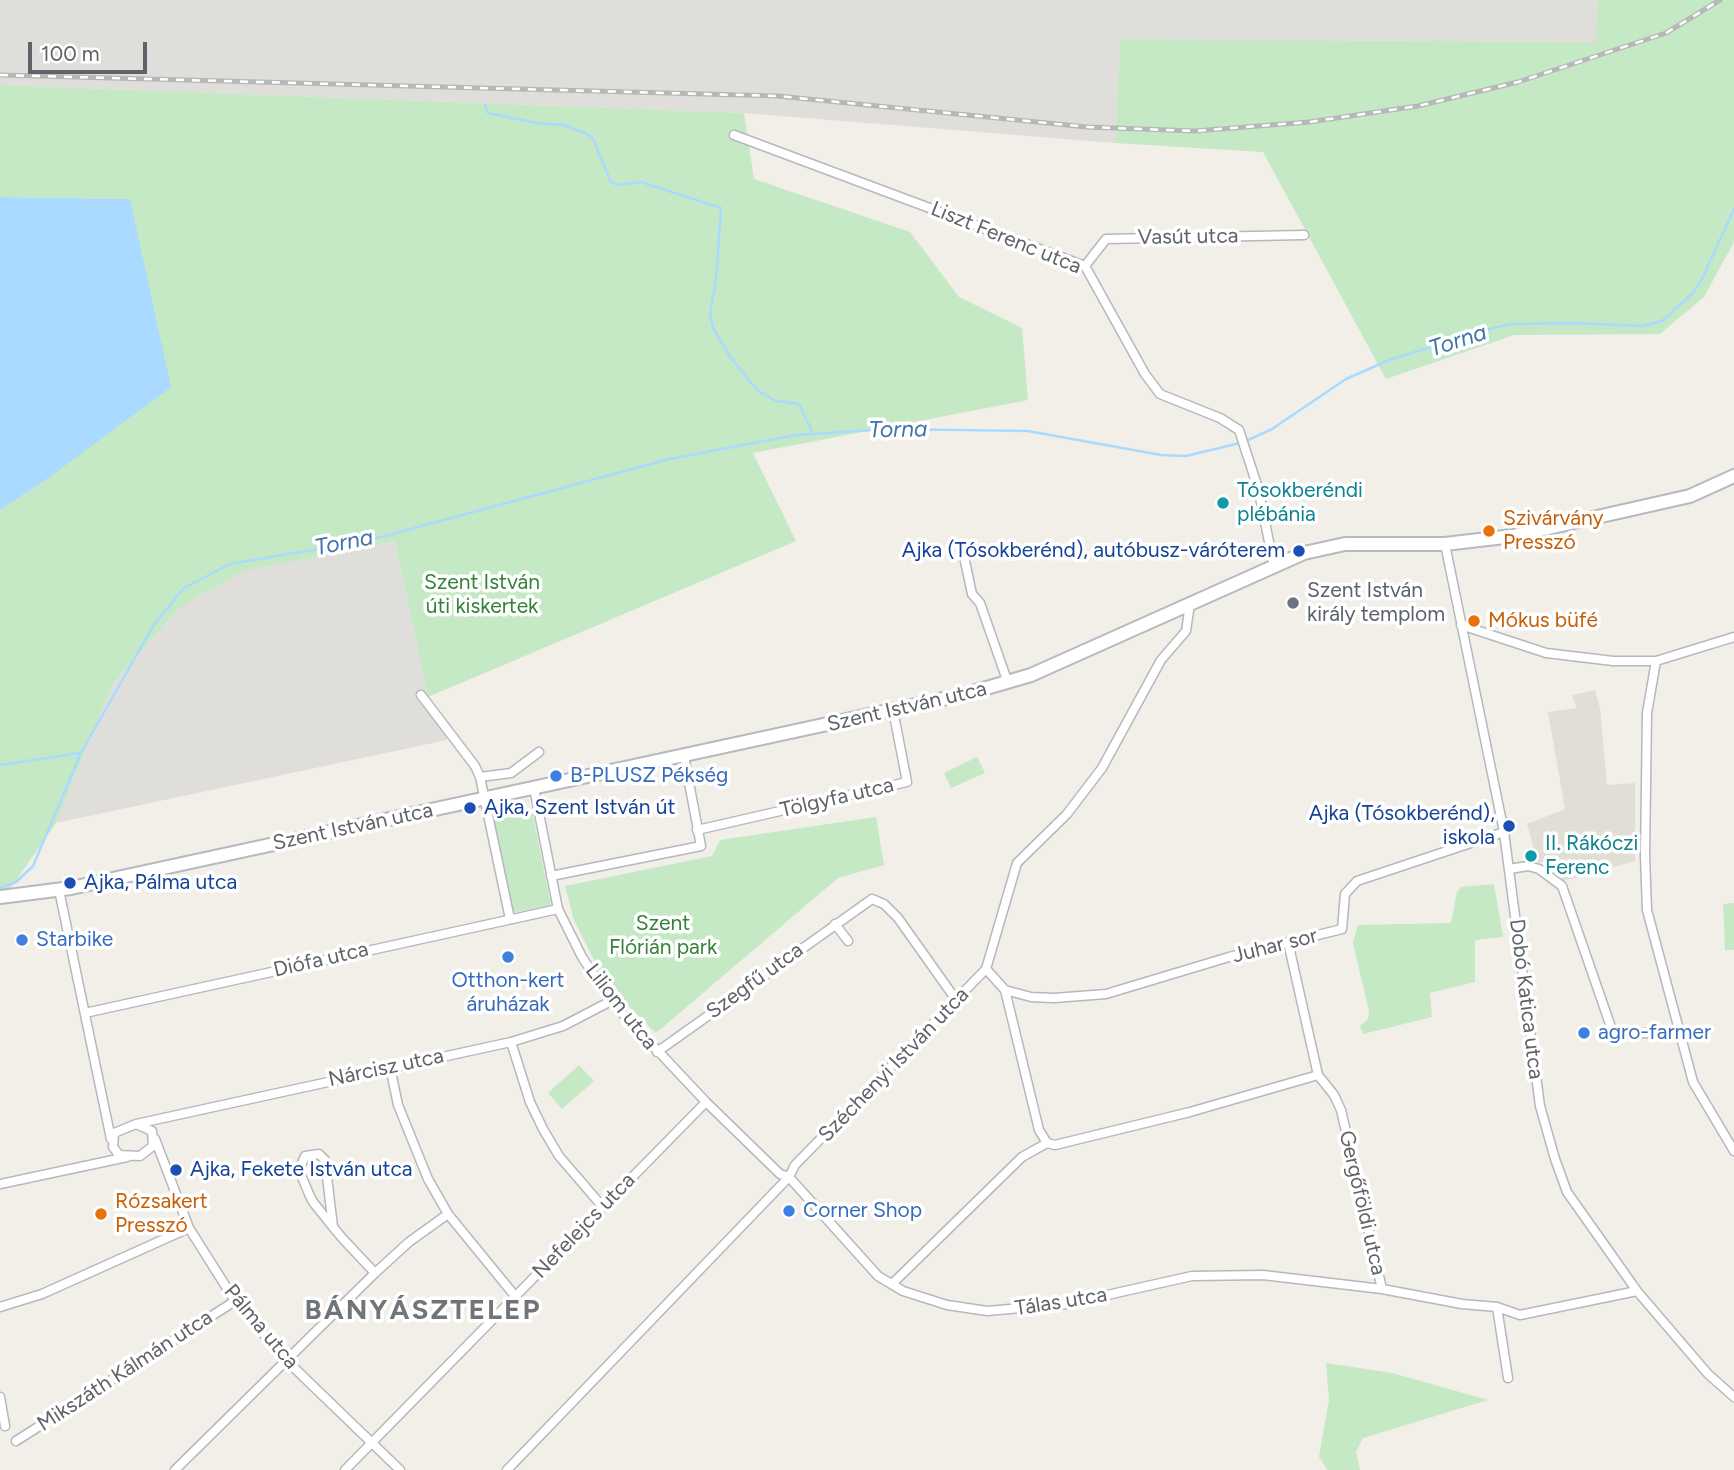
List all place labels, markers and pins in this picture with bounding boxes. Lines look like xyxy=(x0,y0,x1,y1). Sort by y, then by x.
place label: Tósokberéndi plébánia xyxy=(1237,478,1363,528)
marker: Tósokberéndi plébánia xyxy=(1215,495,1231,511)
place label: Szivárvány Presszó xyxy=(1503,506,1604,556)
marker: Szivárvány Presszó xyxy=(1481,523,1497,539)
place label: Ajka (Tósokberénd), autóbusz-váróterem xyxy=(902,538,1285,564)
marker: Ajka (Tósokberénd), autóbusz-váróterem xyxy=(1291,543,1307,559)
place label: Szent István király templom xyxy=(1307,578,1445,628)
marker: Szent István király templom xyxy=(1285,595,1301,611)
place label: Mókus büfé xyxy=(1488,608,1598,634)
marker: Mókus büfé xyxy=(1466,613,1482,629)
place label: B-PLUSZ Pékség xyxy=(570,763,728,789)
marker: B-PLUSZ Pékség xyxy=(548,768,564,784)
place label: Ajka, Szent István út xyxy=(484,795,675,821)
marker: Ajka, Szent István út xyxy=(462,800,478,816)
place label: Ajka (Tósokberénd), iskola xyxy=(1309,801,1495,851)
marker: Ajka (Tósokberénd), iskola xyxy=(1501,818,1517,834)
place label: II. Rákóczi Ferenc xyxy=(1545,831,1638,881)
marker: II. Rákóczi Ferenc xyxy=(1523,848,1539,864)
place label: Ajka, Pálma utca xyxy=(84,870,237,896)
marker: Ajka, Pálma utca xyxy=(62,875,78,891)
place label: Starbike xyxy=(36,927,113,953)
marker: Starbike xyxy=(14,932,30,948)
marker: Otthon-kert áruházak xyxy=(500,949,516,965)
place label: Otthon-kert áruházak xyxy=(451,968,565,1018)
place label: agro-farmer xyxy=(1598,1020,1711,1046)
marker: agro-farmer xyxy=(1576,1025,1592,1041)
place label: Ajka, Fekete István utca xyxy=(190,1157,413,1183)
marker: Ajka, Fekete István utca xyxy=(168,1162,184,1178)
place label: Rózsakert Presszó xyxy=(115,1189,208,1239)
place label: Corner Shop xyxy=(803,1198,922,1224)
marker: Corner Shop xyxy=(781,1203,797,1219)
marker: Rózsakert Presszó xyxy=(93,1206,109,1222)

